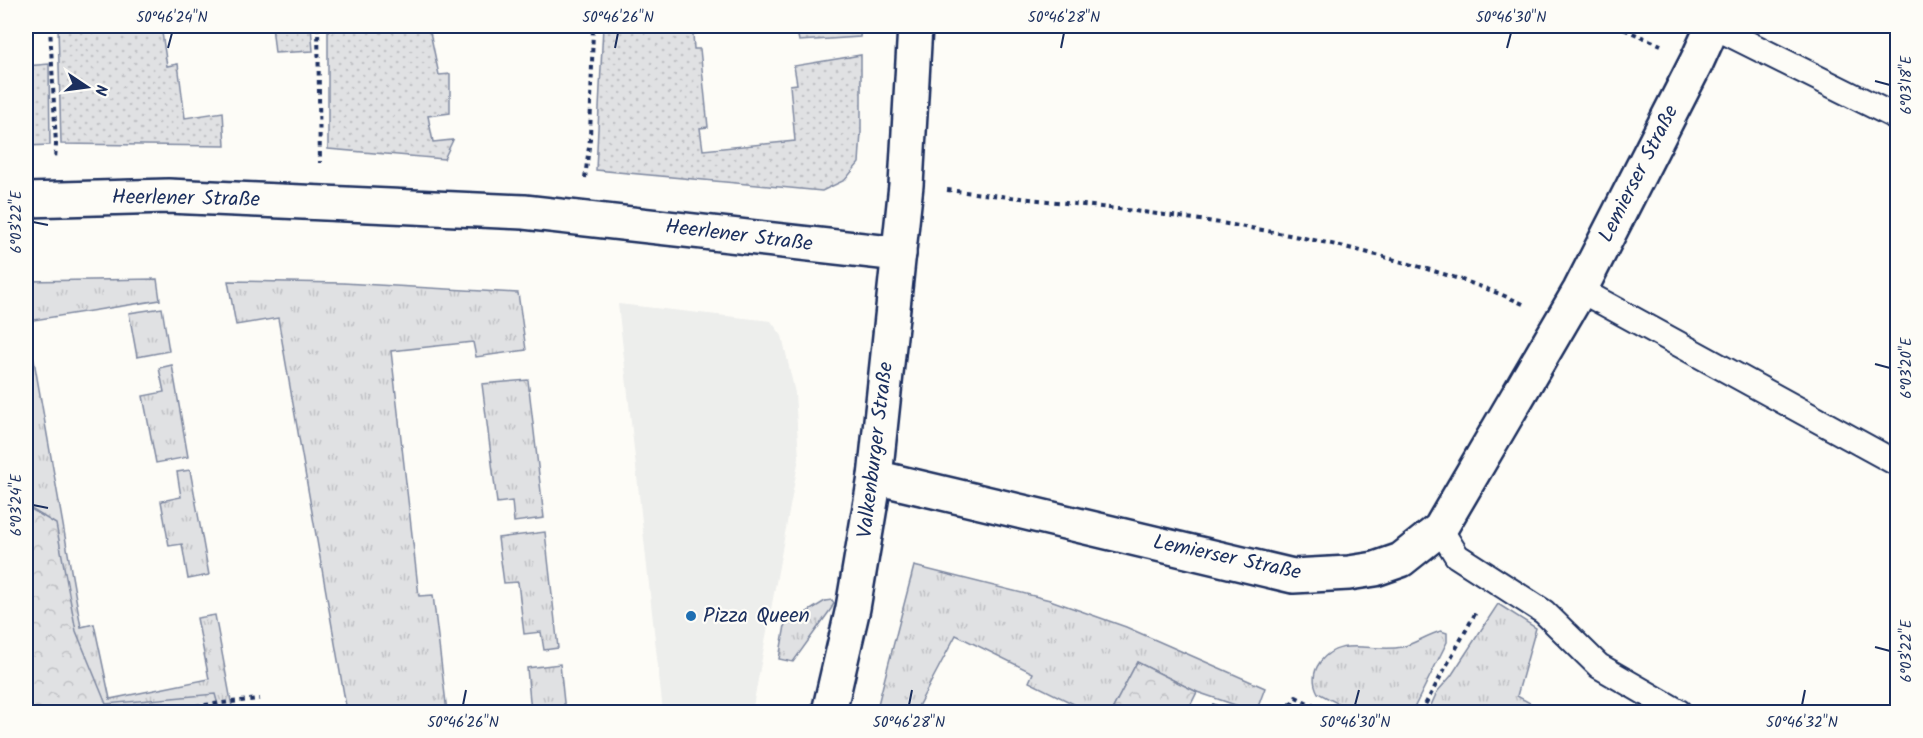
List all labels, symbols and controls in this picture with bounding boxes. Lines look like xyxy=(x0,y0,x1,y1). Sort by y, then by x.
text: 50°46'24"N xyxy=(136,6,208,30)
text: 50°46'26"N xyxy=(582,6,654,30)
text: 50°46'28"N xyxy=(1028,6,1100,30)
text: 50°46'30"N xyxy=(1476,6,1546,30)
text: 6°03'18"E xyxy=(1895,54,1919,115)
north arrow xyxy=(57,57,117,117)
text: N xyxy=(87,82,113,98)
street label: Lemierser Straße xyxy=(1590,99,1688,249)
street label: Heerlener Straße xyxy=(112,181,261,217)
text: 6°03'22"E xyxy=(5,189,29,253)
street label: Heerlener Straße xyxy=(663,211,815,261)
text: 6°03'20"E xyxy=(1895,336,1919,399)
street label: Valkenburger Straße xyxy=(849,359,903,540)
text: 6°03'24"E xyxy=(5,473,29,536)
street label: Lemierser Straße xyxy=(1150,526,1305,590)
place label: Pizza Queen xyxy=(703,600,810,633)
marker: Pizza Queen xyxy=(684,609,698,623)
text: 6°03'22"E xyxy=(1895,618,1919,682)
text: 50°46'26"N xyxy=(427,711,499,735)
text: 50°46'28"N xyxy=(873,711,945,735)
text: 50°46'30"N xyxy=(1320,711,1390,735)
text: 50°46'32"N xyxy=(1766,711,1838,735)

